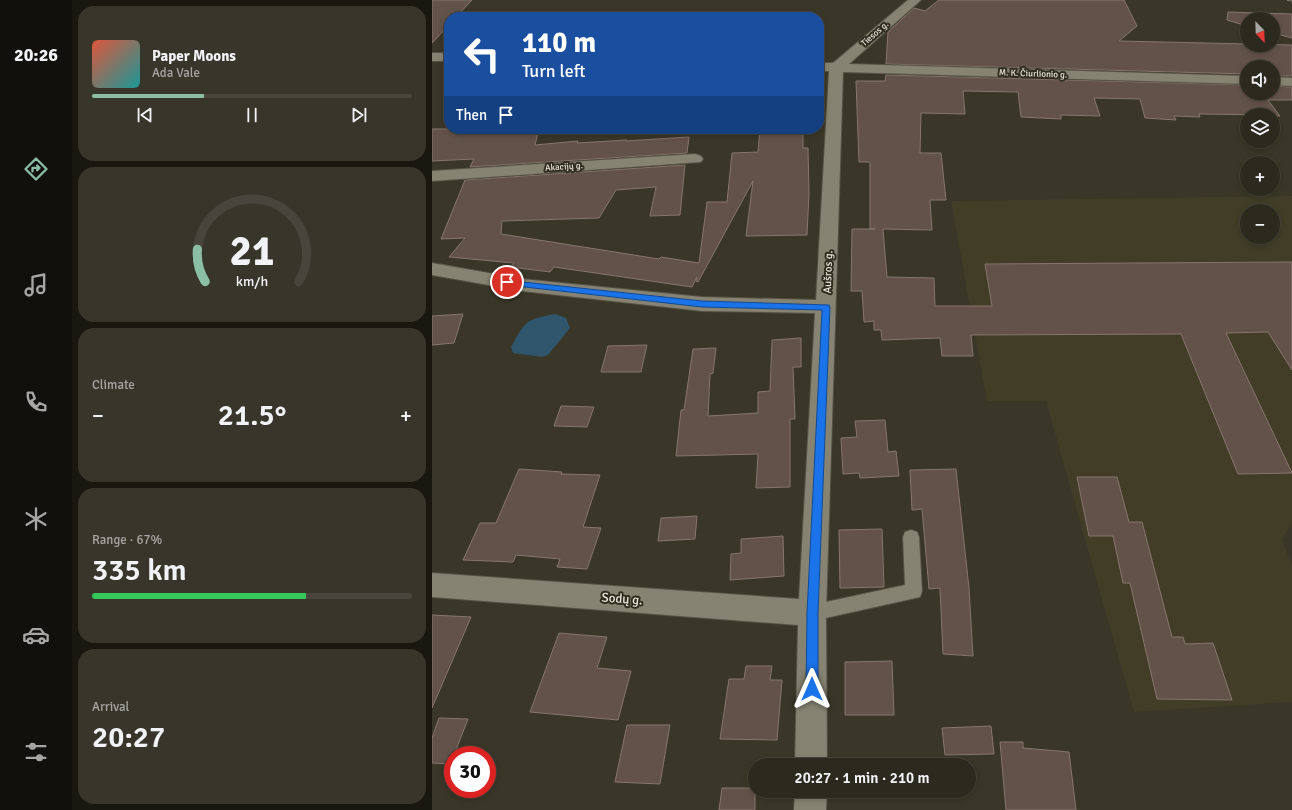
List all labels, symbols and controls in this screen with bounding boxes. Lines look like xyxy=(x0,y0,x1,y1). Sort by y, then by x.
north arrow xyxy=(1240,12,1280,52)
map controls xyxy=(1240,12,1280,244)
street label: Tiesos g. xyxy=(859,19,891,49)
text: 110 m xyxy=(522,26,596,60)
icon: left xyxy=(456,28,508,80)
text: 20:26 xyxy=(14,44,58,66)
text: Paper Moons xyxy=(152,47,236,65)
text: Turn left xyxy=(522,60,585,82)
button: sound xyxy=(1240,60,1280,100)
text: Ada Vale xyxy=(152,65,200,81)
street label: M. K. Čiurlionio g. xyxy=(999,65,1067,81)
icon: previous xyxy=(134,104,156,126)
icon: pause xyxy=(241,104,263,126)
icon: next xyxy=(348,104,370,126)
icon: arrive xyxy=(495,104,517,126)
text: Then xyxy=(456,106,487,124)
button: layers xyxy=(1240,108,1280,148)
icon: directions xyxy=(22,155,50,183)
button: + xyxy=(1240,156,1280,196)
street label: Akacijų g. xyxy=(545,160,583,174)
button: − xyxy=(1240,204,1280,244)
text: 21 xyxy=(230,226,274,277)
street label: Aušros g. xyxy=(821,250,835,294)
pin xyxy=(490,265,524,299)
icon: music xyxy=(22,271,50,299)
icon: arrive xyxy=(496,271,518,293)
text: km/h xyxy=(236,273,268,290)
text: Climate xyxy=(92,377,135,393)
icon: phone xyxy=(22,388,50,416)
text: 21.5° xyxy=(218,397,286,434)
text: − xyxy=(92,402,104,429)
text: + xyxy=(400,402,412,429)
icon: climate xyxy=(22,505,50,533)
text: Range · 67% xyxy=(92,532,162,548)
text: 335 km xyxy=(92,552,187,589)
street label: Sodų g. xyxy=(601,590,643,608)
icon: car xyxy=(22,621,50,649)
position arrow xyxy=(791,668,833,710)
text: Arrival xyxy=(92,699,129,715)
text: 20:27 xyxy=(92,719,165,756)
icon: filters xyxy=(22,738,50,766)
speed limit sign: 30 xyxy=(444,746,496,798)
text: 20:27 · 1 min · 210 m xyxy=(795,769,929,787)

